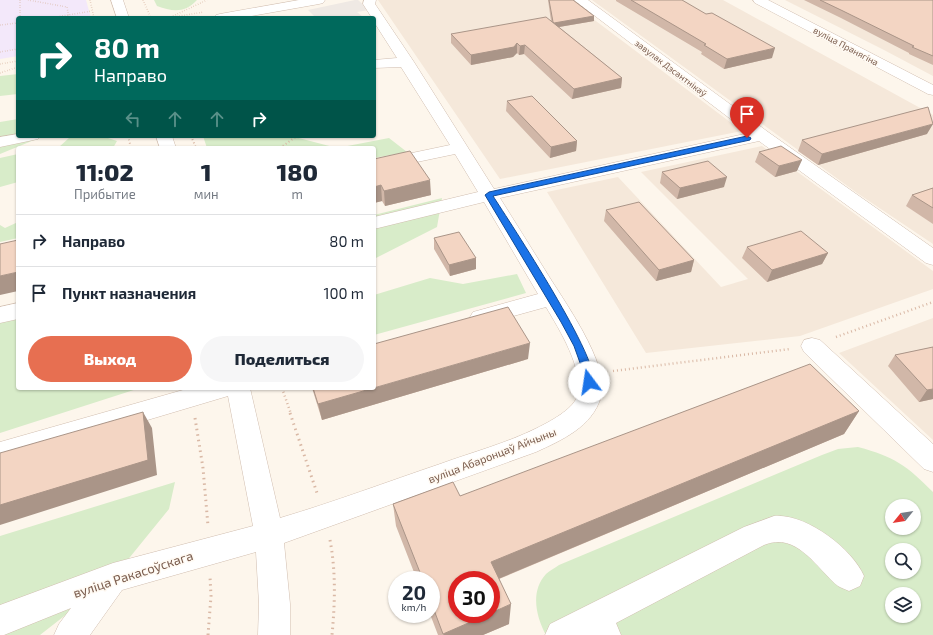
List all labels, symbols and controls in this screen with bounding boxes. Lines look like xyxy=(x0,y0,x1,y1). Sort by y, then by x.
street label: вуліца Пранягіна xyxy=(811,24,880,69)
text: 80 m xyxy=(94,30,160,64)
icon: right xyxy=(28,32,80,84)
street label: завулак Дэсантнікаў xyxy=(632,37,709,100)
text: Направо xyxy=(94,64,167,86)
pin xyxy=(730,97,764,138)
icon: arrive xyxy=(736,103,758,125)
icon: left xyxy=(122,108,144,130)
icon: ahead xyxy=(164,108,186,130)
icon: ahead xyxy=(206,108,228,130)
icon: right xyxy=(248,108,270,130)
text: 11:02 xyxy=(76,157,134,186)
text: 1 xyxy=(201,157,212,186)
text: 180 xyxy=(277,157,318,186)
text: Прибытие xyxy=(74,186,136,202)
text: мин xyxy=(194,186,219,202)
text: m xyxy=(292,186,303,202)
icon: right xyxy=(28,230,50,252)
text: Направо xyxy=(62,232,125,250)
text: 80 m xyxy=(329,232,364,250)
icon: arrive xyxy=(28,282,50,304)
text: Пункт назначения xyxy=(62,284,196,302)
text: 100 m xyxy=(323,284,364,302)
button: Выход xyxy=(28,336,192,382)
button: Поделиться xyxy=(200,336,364,382)
position arrow xyxy=(568,361,610,403)
street label: вуліца Абаронцаў Айчыны xyxy=(426,425,558,486)
north arrow xyxy=(885,499,921,535)
map controls xyxy=(885,499,921,623)
button: search xyxy=(885,543,921,579)
street label: вуліца Ракасоўскага xyxy=(71,547,195,601)
speed limit sign: 30 xyxy=(448,571,500,623)
text: 20 xyxy=(402,580,426,604)
button: layers xyxy=(885,587,921,623)
text: km/h xyxy=(402,601,426,613)

